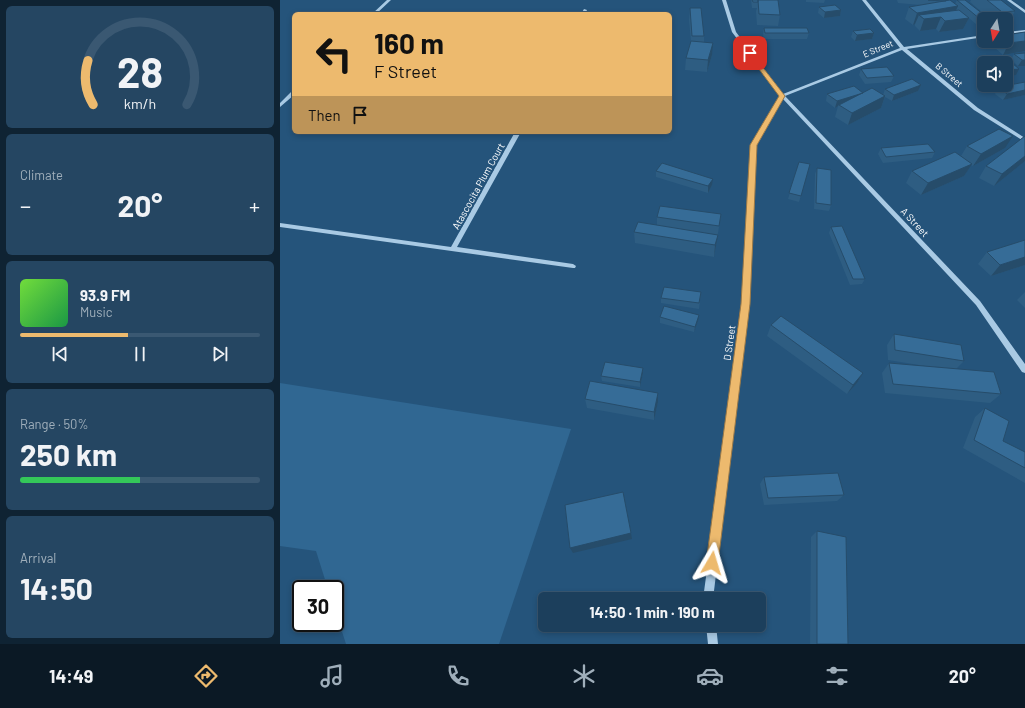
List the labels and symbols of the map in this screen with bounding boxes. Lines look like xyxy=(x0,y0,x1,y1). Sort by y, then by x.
north arrow xyxy=(977,12,1013,48)
pin xyxy=(733,36,767,70)
street label: E Street xyxy=(861,37,895,60)
street label: B Street xyxy=(934,60,965,89)
street label: Atascocita Plum Court xyxy=(449,140,507,231)
street label: A Street xyxy=(899,205,932,239)
street label: D Street xyxy=(721,324,737,361)
position arrow xyxy=(691,542,733,584)
speed limit sign: 30 xyxy=(292,580,344,632)

